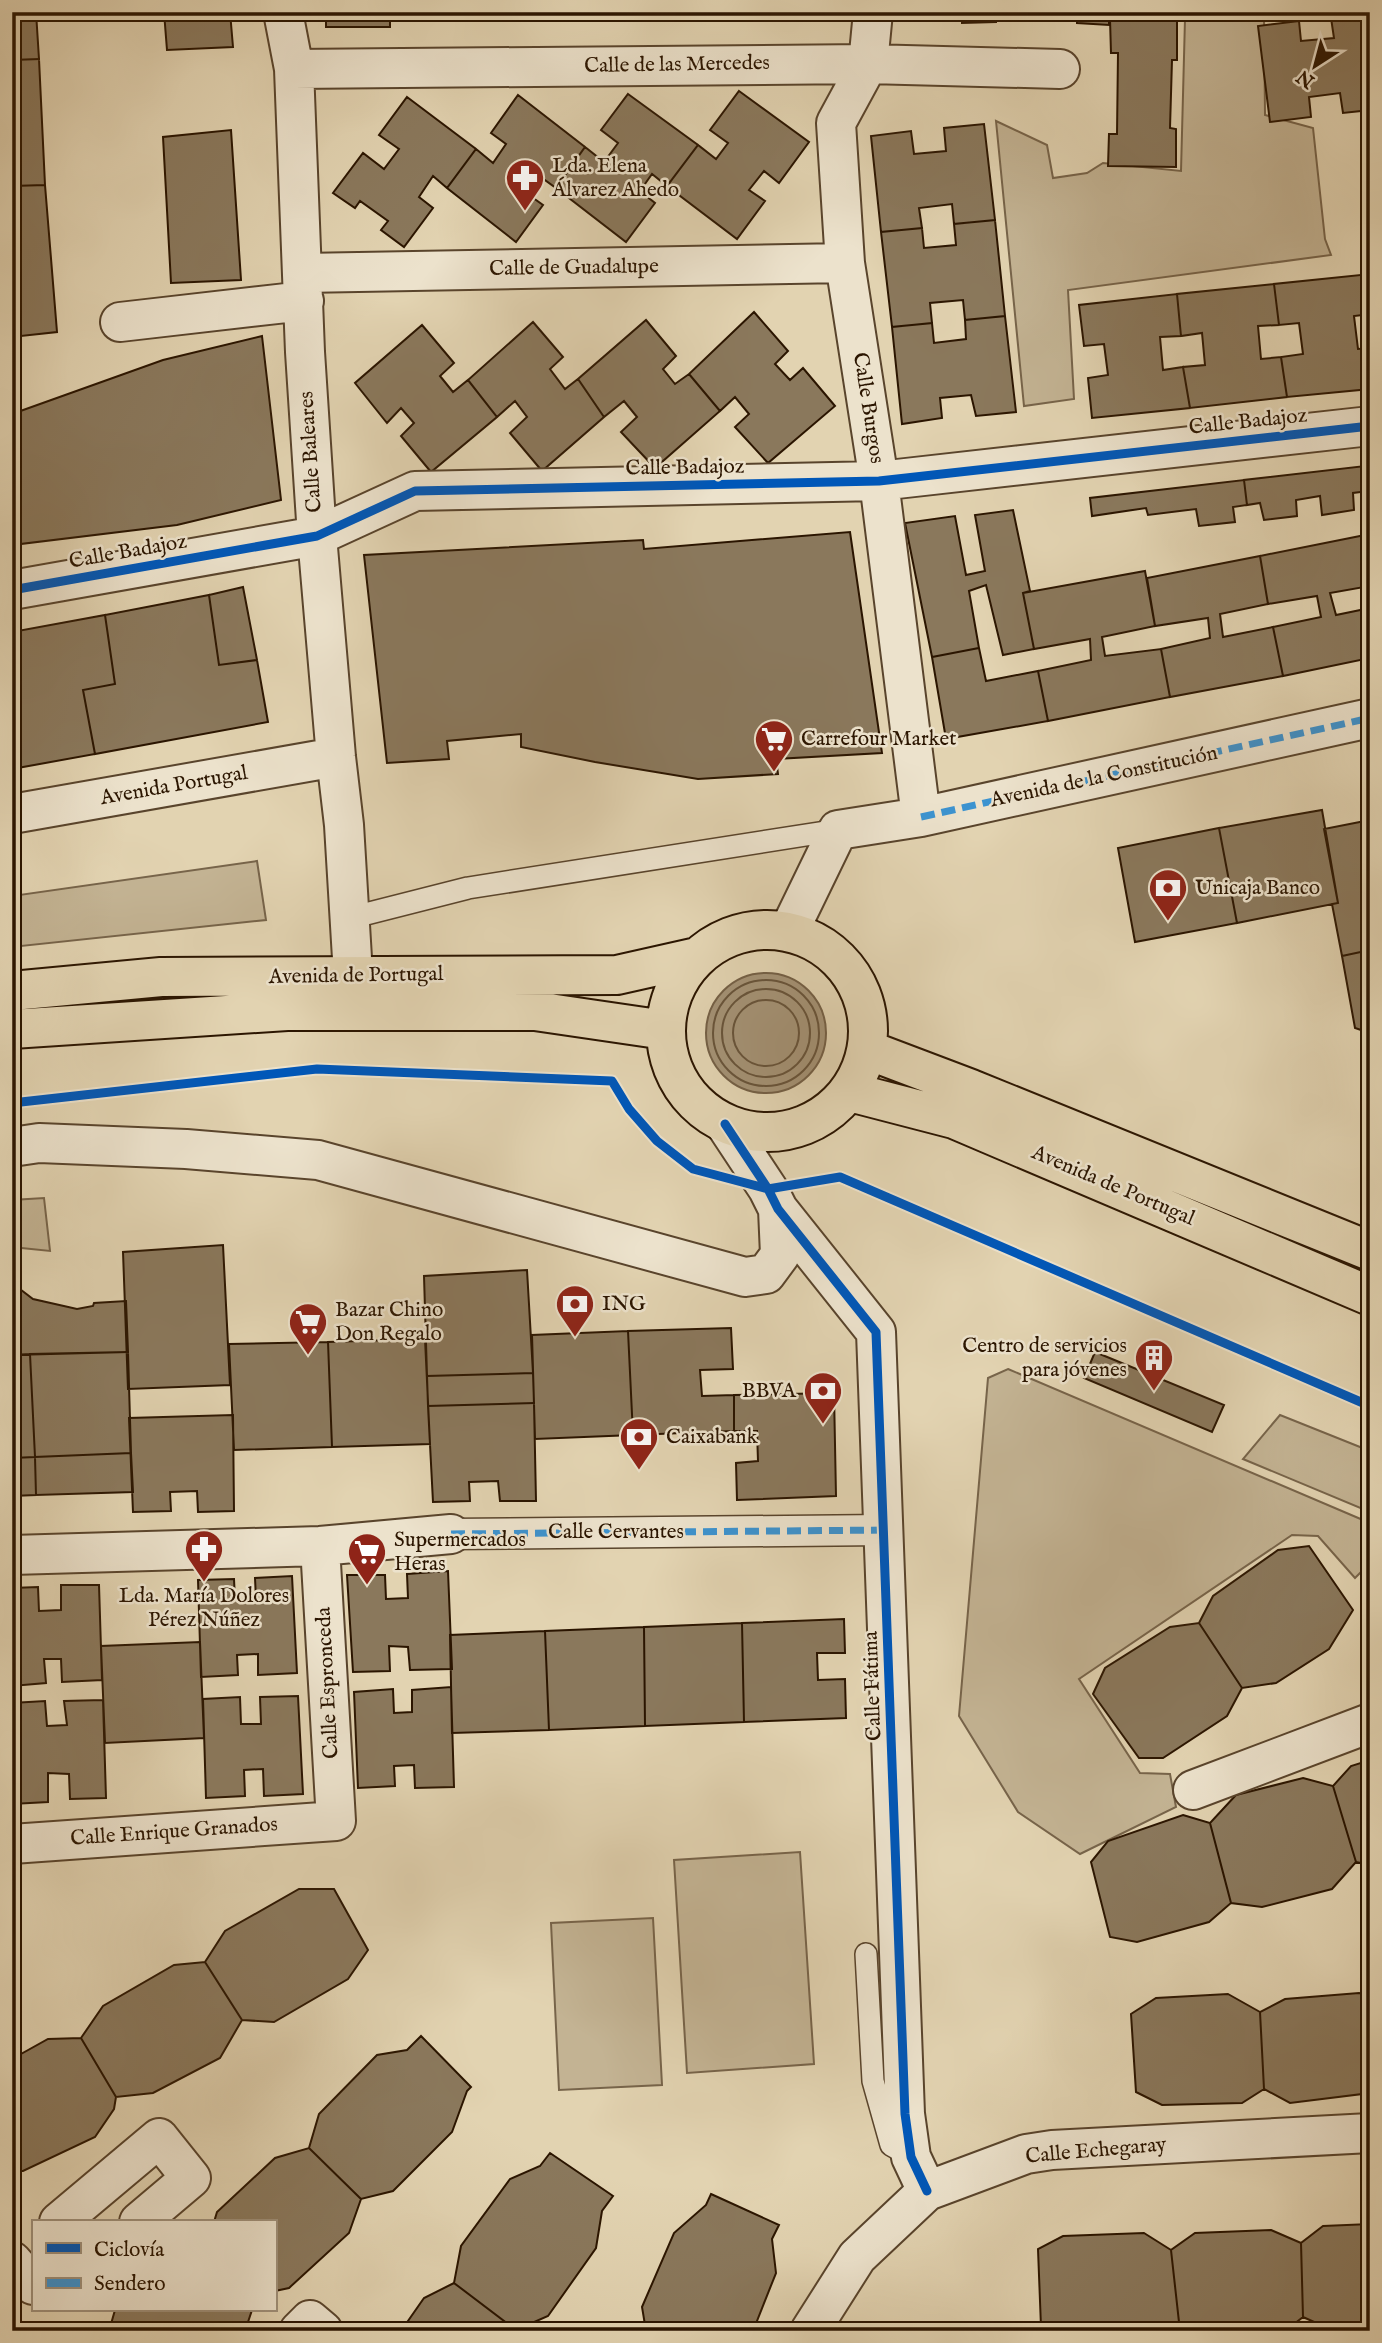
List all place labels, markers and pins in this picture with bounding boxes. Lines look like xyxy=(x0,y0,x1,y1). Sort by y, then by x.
place label: Lda. Elena Álvarez Ahedo xyxy=(551,153,679,204)
pharmacy icon: Lda. Elena Álvarez Ahedo xyxy=(504,157,546,212)
supermarket icon: Carrefour Market xyxy=(753,718,795,773)
place label: Carrefour Market xyxy=(801,726,956,753)
bank icon: Unicaja Banco xyxy=(1147,867,1189,922)
place label: Unicaja Banco xyxy=(1195,875,1320,902)
bank icon: ING xyxy=(554,1283,596,1338)
place label: ING xyxy=(602,1291,646,1318)
place label: Bazar Chino Don Regalo xyxy=(335,1297,443,1348)
supermarket icon: Bazar Chino Don Regalo xyxy=(287,1301,329,1356)
place label: Centro de servicios para jóvenes xyxy=(962,1333,1127,1384)
building icon: Centro de servicios para jóvenes xyxy=(1133,1337,1175,1392)
bank icon: BBVA xyxy=(802,1370,844,1425)
place label: BBVA xyxy=(742,1378,797,1405)
bank icon: Caixabank xyxy=(618,1416,660,1471)
place label: Caixabank xyxy=(666,1424,758,1451)
place label: Supermercados Heras xyxy=(394,1527,526,1578)
pharmacy icon: Lda. María Dolores Pérez Núñez xyxy=(183,1528,225,1583)
supermarket icon: Supermercados Heras xyxy=(346,1531,388,1586)
place label: Lda. María Dolores Pérez Núñez xyxy=(119,1583,289,1634)

